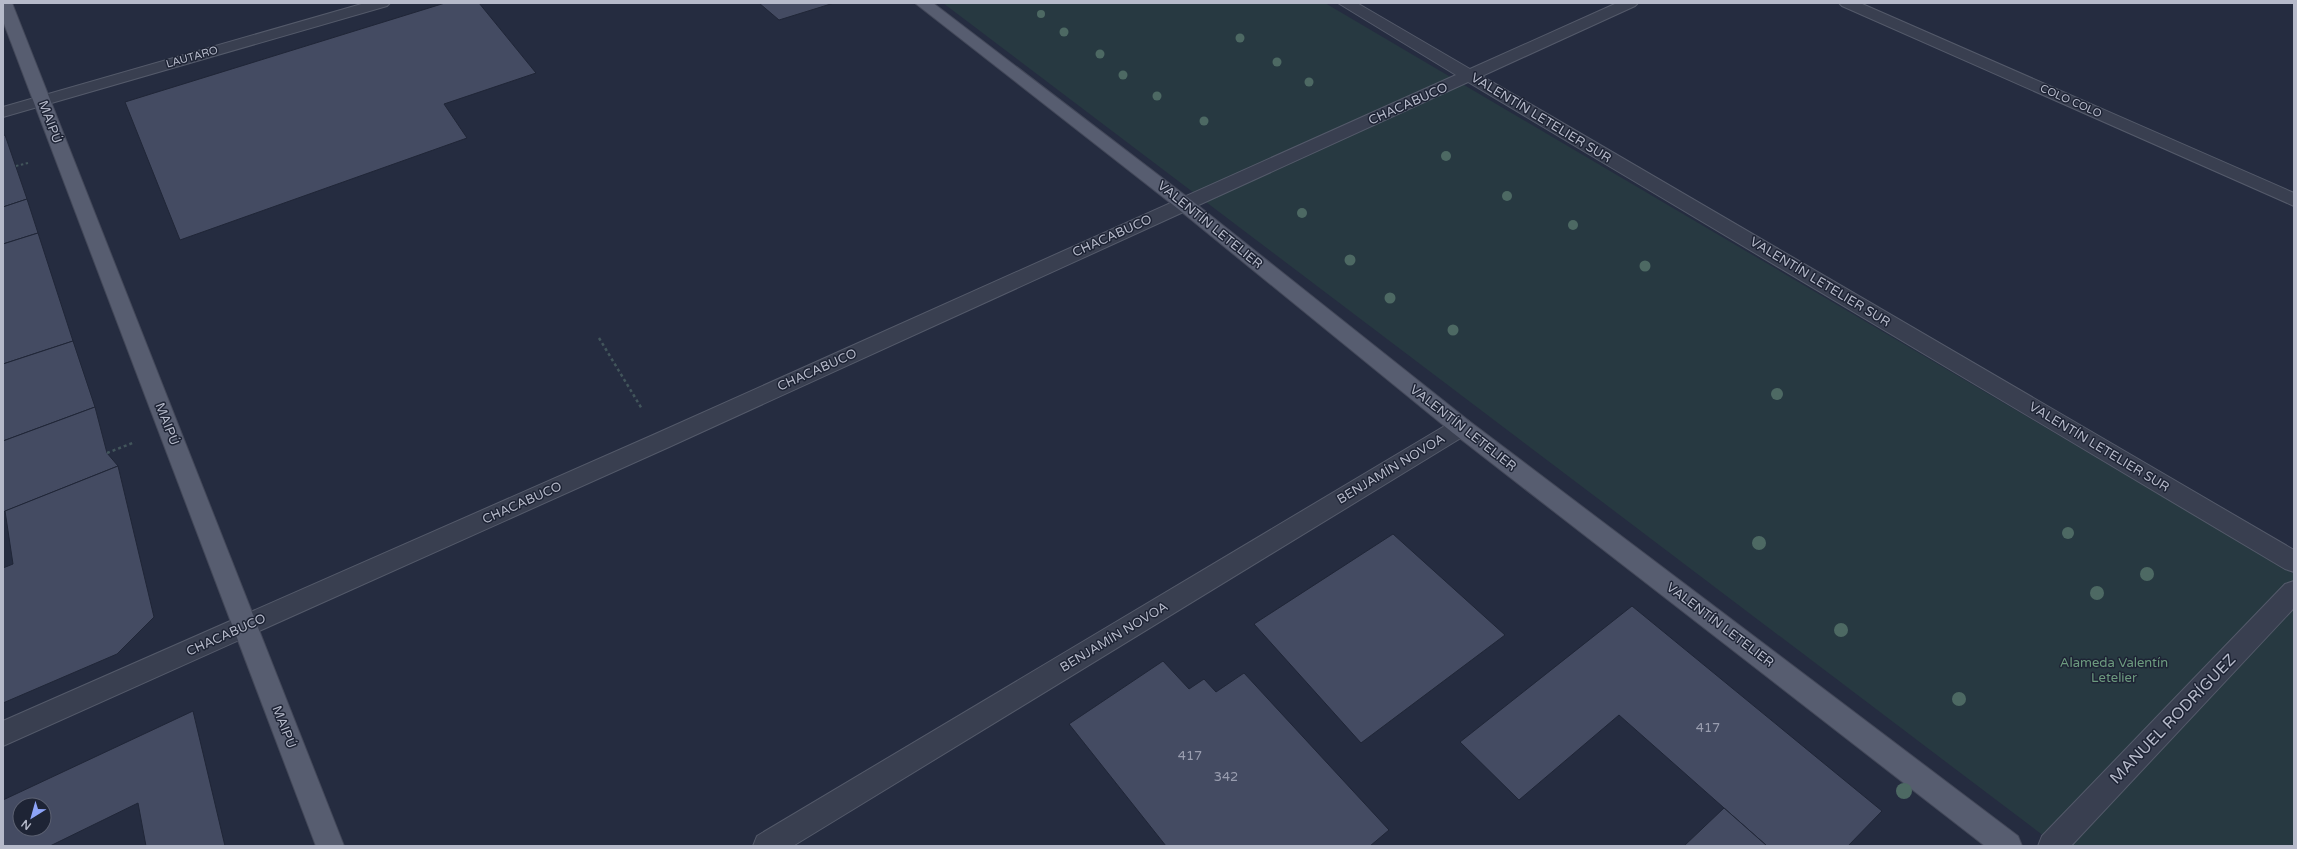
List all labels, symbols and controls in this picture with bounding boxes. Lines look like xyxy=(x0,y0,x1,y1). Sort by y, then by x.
street label: LAUTARO xyxy=(165,43,220,71)
street label: VALENTÍN LETELIER SUR xyxy=(1468,70,1614,166)
street label: CHACABUCO xyxy=(1366,79,1450,129)
street label: COLO COLO xyxy=(2038,82,2104,120)
street label: MAIPÚ xyxy=(35,98,65,146)
street label: VALENTÍN LETELIER xyxy=(1154,178,1266,272)
street label: CHACABUCO xyxy=(1070,211,1154,261)
street label: VALENTÍN LETELIER SUR xyxy=(1747,234,1893,330)
street label: CHACABUCO xyxy=(775,345,859,395)
street label: VALENTÍN LETELIER xyxy=(1407,382,1519,474)
street label: VALENTÍN LETELIER SUR xyxy=(2026,399,2172,495)
street label: MAIPÚ xyxy=(152,400,182,448)
street label: BENJAMÍN NOVOA xyxy=(1334,430,1448,508)
street label: CHACABUCO xyxy=(480,478,564,528)
street label: VALENTÍN LETELIER xyxy=(1663,579,1777,671)
street label: BENJAMÍN NOVOA xyxy=(1057,598,1171,676)
street label: CHACABUCO xyxy=(184,610,268,660)
street label: MANUEL RODRÍGUEZ xyxy=(2106,650,2240,788)
park label: Alameda Valentín Letelier xyxy=(2060,655,2168,686)
street label: MAIPÚ xyxy=(269,703,299,751)
house number: 417 xyxy=(1696,720,1720,736)
house number: 417 xyxy=(1178,748,1202,764)
house number: 342 xyxy=(1214,769,1238,785)
north arrow xyxy=(12,797,52,837)
text: N xyxy=(19,817,34,832)

